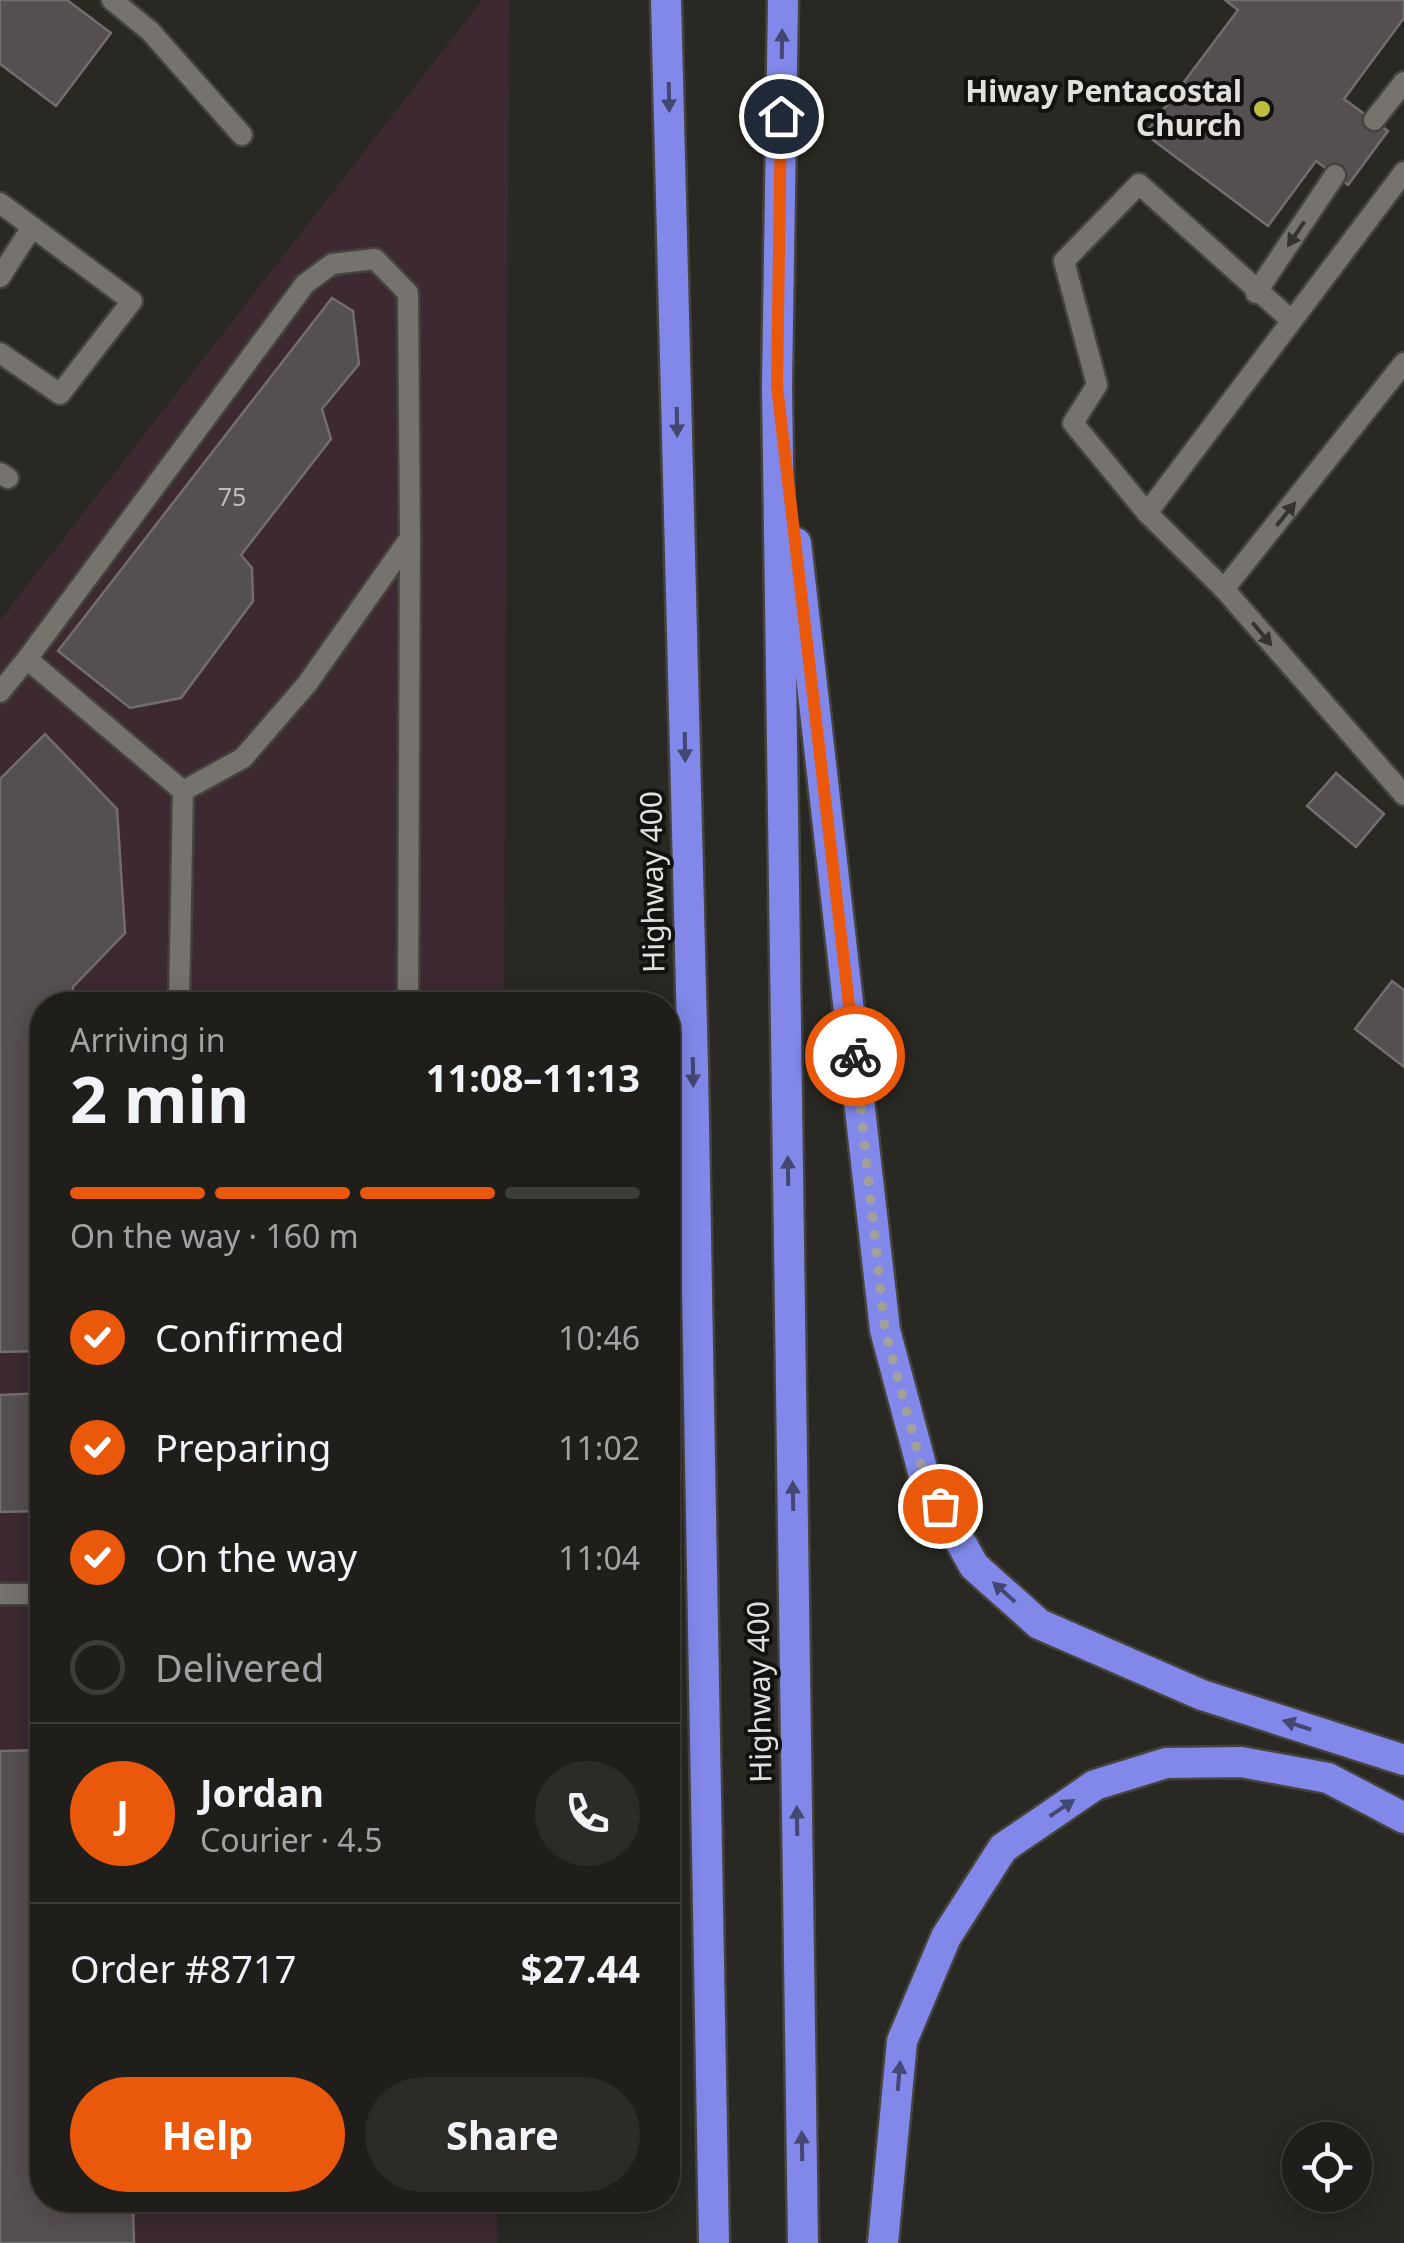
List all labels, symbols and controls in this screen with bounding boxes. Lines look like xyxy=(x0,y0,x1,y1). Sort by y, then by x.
one-way arrow xyxy=(775,27,791,59)
place label: Hiway Pentacostal Church xyxy=(965,70,1242,145)
pin xyxy=(739,74,824,159)
one-way arrow xyxy=(661,82,677,114)
icon: home xyxy=(754,89,809,144)
marker: Hiway Pentacostal Church xyxy=(1251,98,1273,120)
one-way arrow xyxy=(1287,221,1305,248)
one-way arrow xyxy=(669,407,685,439)
house number: 75 xyxy=(218,479,246,513)
one-way arrow xyxy=(1275,501,1296,526)
one-way arrow xyxy=(1251,621,1273,646)
one-way arrow xyxy=(677,732,693,764)
street label: Highway 400 xyxy=(629,791,674,973)
courier xyxy=(805,1006,905,1106)
text: Arriving in xyxy=(70,1018,225,1061)
icon: bike xyxy=(828,1029,883,1084)
text: 11:08–11:13 xyxy=(426,1051,640,1103)
text: 2 min xyxy=(70,1054,249,1142)
one-way arrow xyxy=(685,1057,701,1089)
one-way arrow xyxy=(780,1154,796,1186)
text: On the way · 160 m xyxy=(70,1214,359,1257)
icon: check xyxy=(70,1310,125,1365)
text: Confirmed xyxy=(155,1311,344,1363)
text: 10:46 xyxy=(558,1316,640,1359)
icon: check xyxy=(70,1420,125,1475)
text: Preparing xyxy=(155,1421,331,1473)
text: 11:02 xyxy=(558,1426,640,1469)
pin xyxy=(898,1464,983,1549)
one-way arrow xyxy=(784,1479,800,1511)
icon: bag xyxy=(913,1479,968,1534)
icon: check xyxy=(70,1530,125,1585)
text: On the way xyxy=(155,1531,357,1583)
text: 11:04 xyxy=(558,1536,640,1579)
one-way arrow xyxy=(992,1582,1017,1604)
street label: Highway 400 xyxy=(736,1601,781,1783)
text: Delivered xyxy=(155,1641,324,1693)
one-way arrow xyxy=(1282,1716,1312,1731)
button: phone xyxy=(535,1761,640,1866)
text: Jordan xyxy=(200,1766,324,1818)
text: J xyxy=(116,1787,129,1839)
one-way arrow xyxy=(1048,1799,1075,1818)
one-way arrow xyxy=(789,1804,805,1836)
text: Courier · 4.5 xyxy=(200,1818,383,1861)
text: Order #8717 xyxy=(70,1942,296,1994)
text: $27.44 xyxy=(521,1942,640,1994)
one-way arrow xyxy=(891,2060,907,2092)
button: Help xyxy=(70,2077,345,2192)
button: Share xyxy=(365,2077,640,2192)
map controls xyxy=(1282,2122,1372,2212)
button: locate xyxy=(1282,2122,1372,2212)
one-way arrow xyxy=(794,2129,810,2161)

